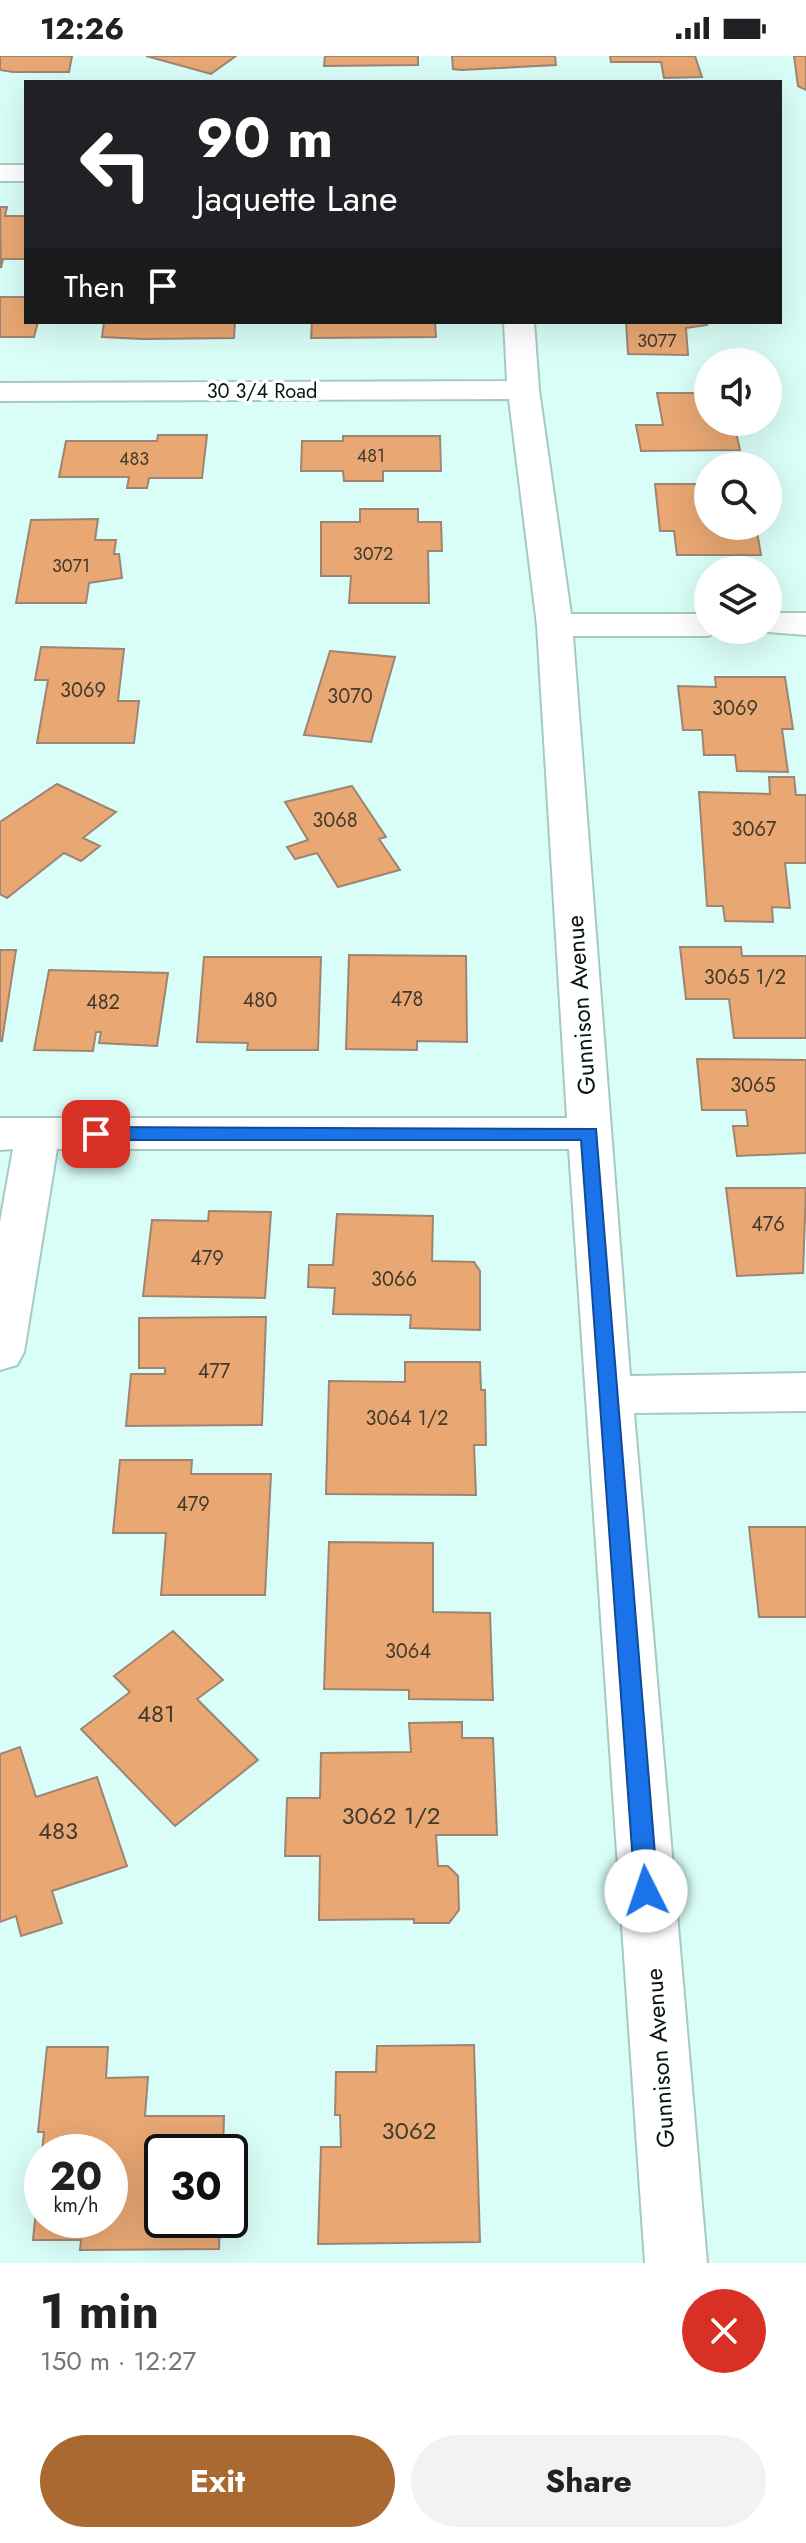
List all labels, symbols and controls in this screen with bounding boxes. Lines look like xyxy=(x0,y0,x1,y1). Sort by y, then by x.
text: 12:26 xyxy=(40,7,124,50)
text: 90 m xyxy=(196,97,333,178)
icon: left xyxy=(64,112,168,216)
text: Jaquette Lane xyxy=(196,172,398,224)
icon: arrive xyxy=(141,264,185,308)
text: Then xyxy=(64,265,125,308)
house number: 3077 xyxy=(637,328,677,354)
map controls xyxy=(694,348,782,644)
button: sound xyxy=(694,348,782,436)
street label: 30 3/4 Road xyxy=(207,377,317,406)
house number: 481 xyxy=(357,443,385,469)
house number: 483 xyxy=(119,446,149,472)
button: search xyxy=(694,452,782,540)
house number: 3072 xyxy=(353,541,393,567)
house number: 3071 xyxy=(52,553,90,579)
button: layers xyxy=(694,556,782,644)
house number: 3069 xyxy=(60,676,106,705)
house number: 3070 xyxy=(327,682,373,711)
house number: 3069 xyxy=(712,694,758,723)
house number: 3068 xyxy=(312,806,358,835)
house number: 3067 xyxy=(732,815,777,844)
street label: Gunnison Avenue xyxy=(557,914,604,1096)
house number: 3065 1/2 xyxy=(704,963,786,992)
house number: 478 xyxy=(390,985,424,1014)
house number: 480 xyxy=(243,986,277,1015)
house number: 482 xyxy=(86,988,120,1017)
house number: 3065 xyxy=(730,1071,776,1100)
pin xyxy=(62,1100,130,1168)
icon: arrive xyxy=(74,1112,118,1156)
house number: 476 xyxy=(751,1210,785,1239)
house number: 479 xyxy=(190,1244,224,1273)
house number: 3066 xyxy=(371,1265,417,1294)
house number: 477 xyxy=(198,1357,231,1386)
house number: 3064 1/2 xyxy=(366,1404,448,1433)
house number: 479 xyxy=(176,1490,210,1519)
house number: 3064 xyxy=(385,1637,431,1666)
house number: 481 xyxy=(137,1696,175,1731)
house number: 3062 1/2 xyxy=(342,1798,441,1833)
house number: 483 xyxy=(38,1813,78,1848)
position arrow xyxy=(604,1849,688,1933)
street label: Gunnison Avenue xyxy=(636,1967,683,2149)
house number: 3062 xyxy=(382,2113,436,2148)
speed limit sign: 30 xyxy=(144,2134,248,2238)
text: 20 xyxy=(50,2147,102,2205)
text: km/h xyxy=(53,2191,99,2220)
text: 1 min xyxy=(40,2277,159,2346)
button: close xyxy=(682,2289,766,2373)
text: 150 m · 12:27 xyxy=(40,2342,196,2380)
button: Exit xyxy=(40,2435,395,2527)
button: Share xyxy=(411,2435,766,2527)

